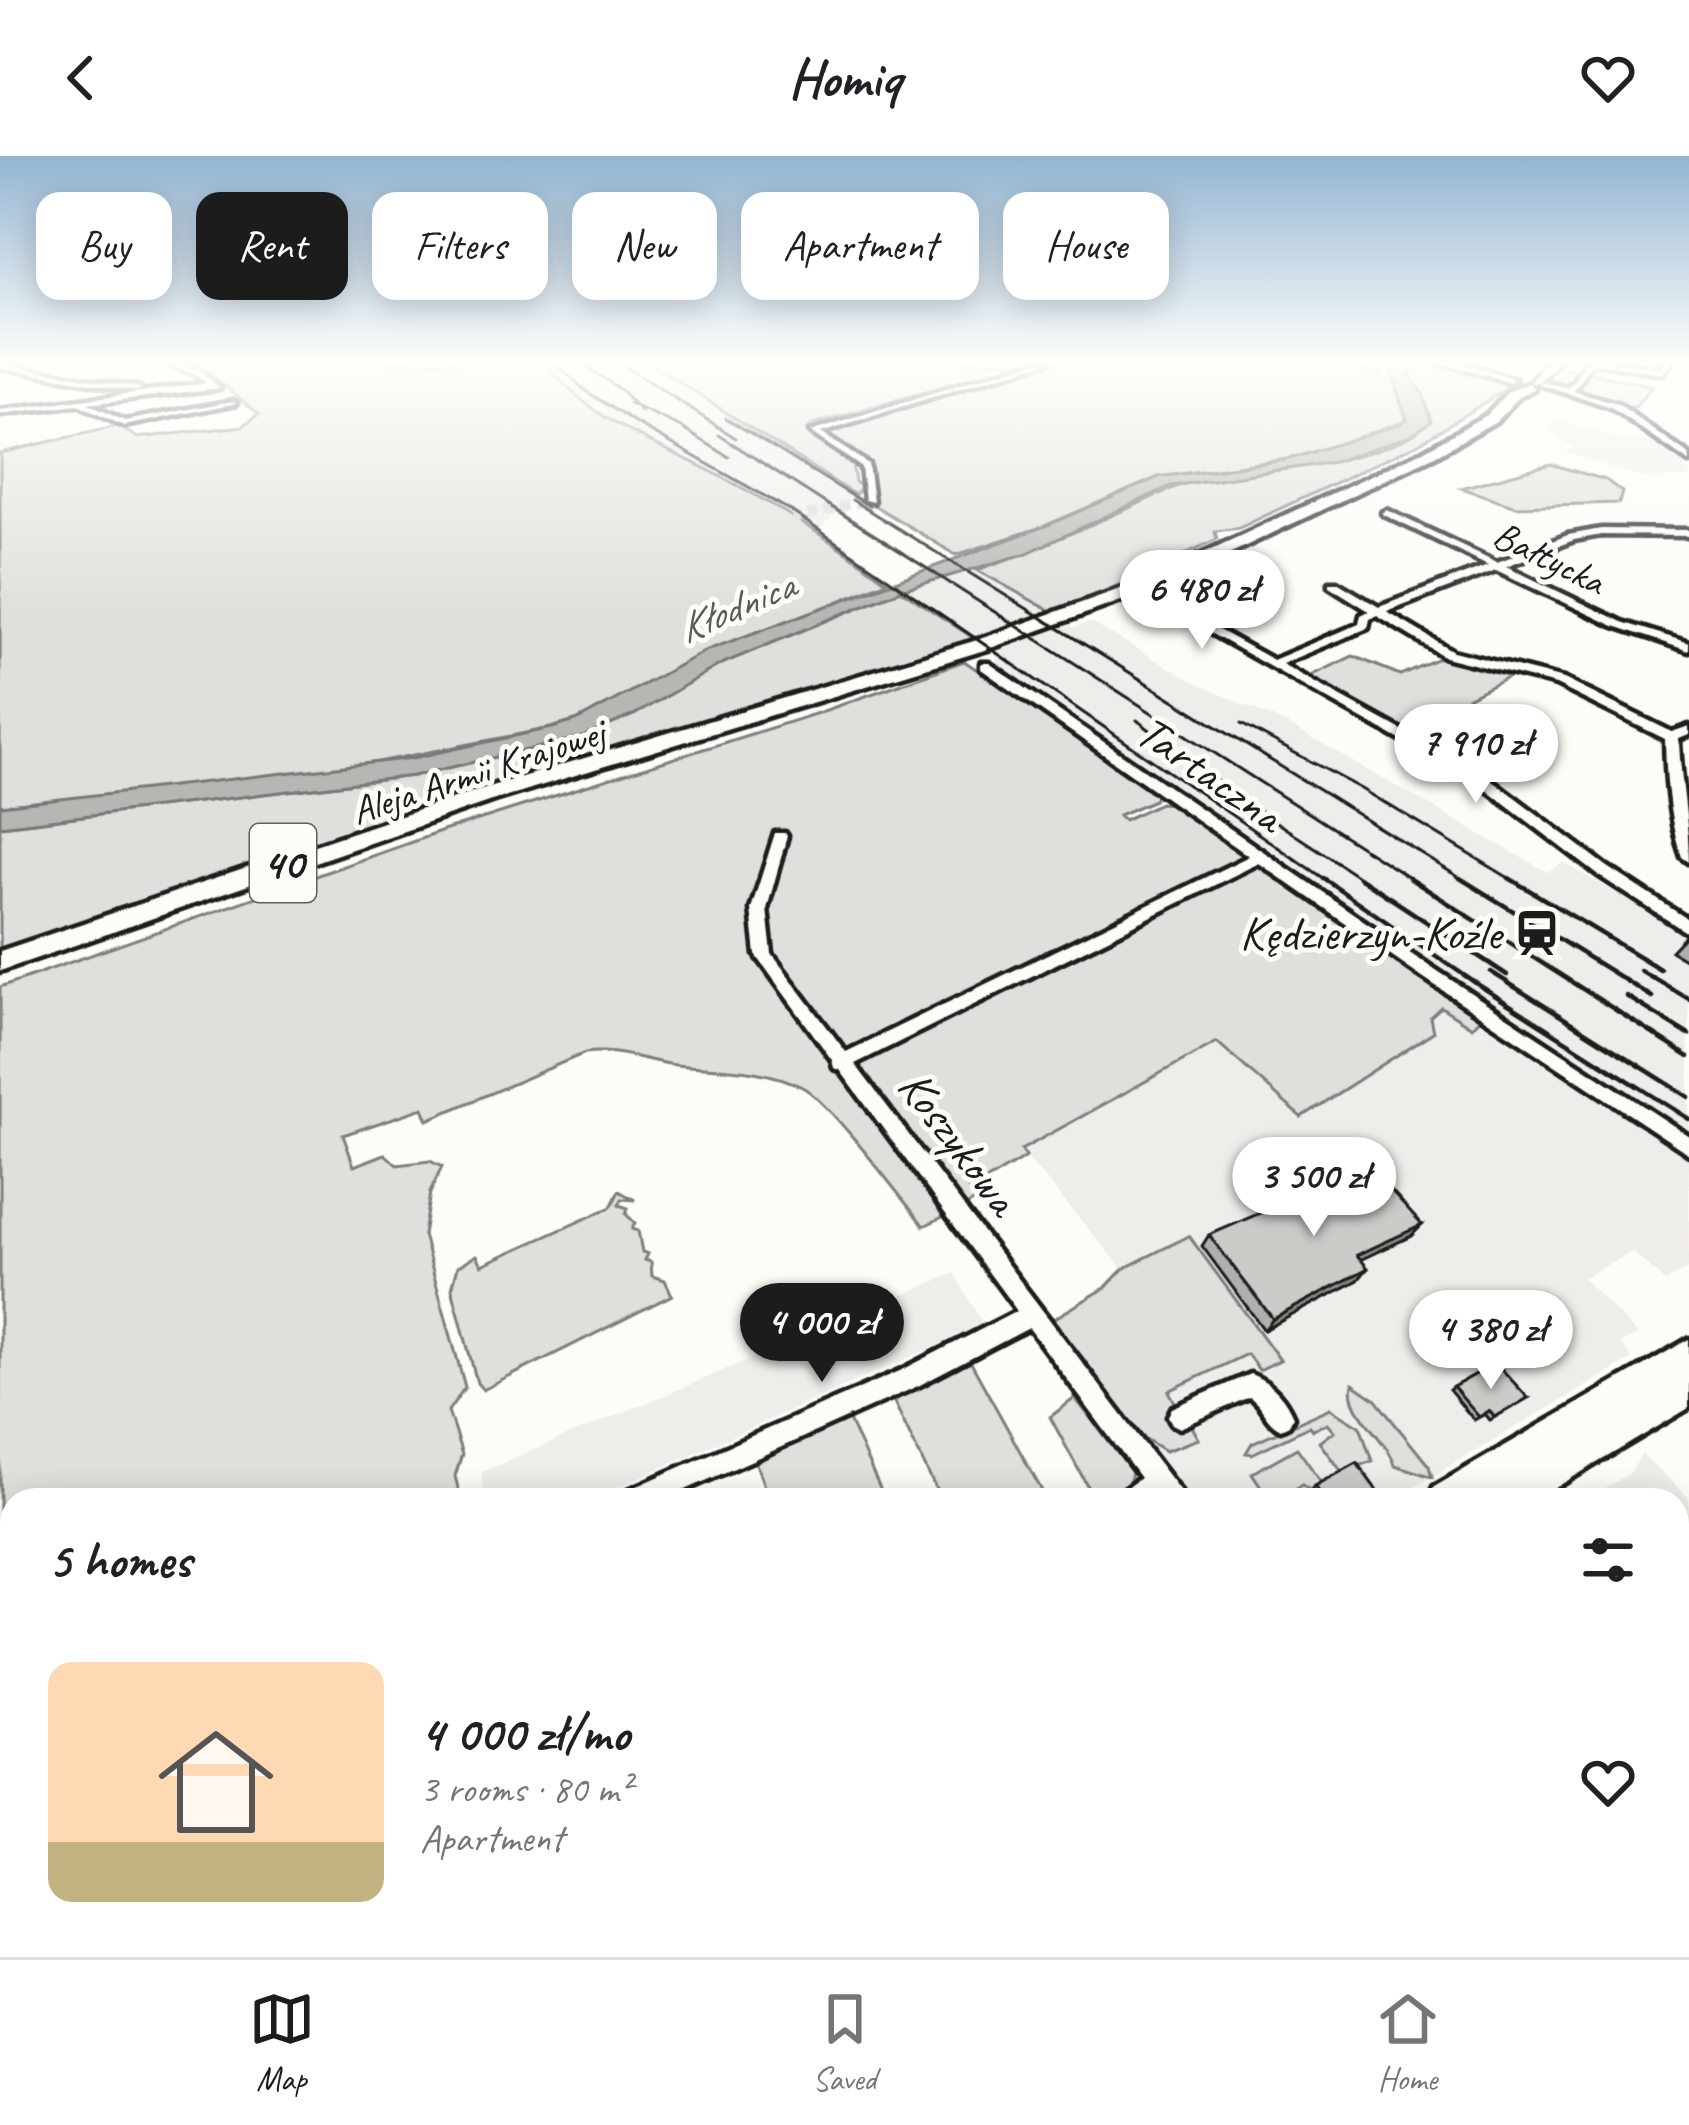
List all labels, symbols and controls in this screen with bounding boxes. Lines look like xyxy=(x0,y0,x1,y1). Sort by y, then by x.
text: Homiq xyxy=(788,44,901,112)
icon: back xyxy=(48,45,114,111)
icon: heart xyxy=(1575,45,1641,111)
chip: Buy xyxy=(36,192,172,300)
chip: Rent xyxy=(196,192,348,300)
chip: Filters xyxy=(372,192,548,300)
chip: New xyxy=(572,192,717,300)
chip: Apartment xyxy=(741,192,979,300)
chip: House xyxy=(1003,192,1169,300)
street label: Bałtycka xyxy=(1485,510,1615,607)
pin: 6 480 zł xyxy=(1078,550,1326,652)
water label: Kłodnica xyxy=(670,557,807,655)
text: 6 480 zł xyxy=(1147,564,1257,613)
street label: Tartaczna xyxy=(1125,701,1298,847)
pin: 7 910 zł xyxy=(1352,704,1600,806)
street label: Aleja Armii Krajowej xyxy=(345,707,615,836)
text: 7 910 zł xyxy=(1421,718,1531,767)
road number: 40 xyxy=(250,824,316,902)
place label: Kędzierzyn-Koźle xyxy=(1240,903,1504,963)
station icon: Kędzierzyn-Koźle xyxy=(1512,908,1562,958)
street label: Koszykowa xyxy=(885,1058,1035,1229)
pin: 3 500 zł xyxy=(1190,1137,1438,1239)
text: 3 500 zł xyxy=(1259,1151,1369,1200)
pin: 4 000 zł xyxy=(698,1283,946,1385)
pin: 4 380 zł xyxy=(1367,1290,1615,1392)
text: 4 000 zł xyxy=(767,1297,877,1346)
text: 4 380 zł xyxy=(1436,1304,1546,1353)
icon: filters xyxy=(1575,1527,1641,1593)
text: 5 homes xyxy=(48,1528,191,1592)
text: 4 000 zł/mo xyxy=(420,1701,629,1765)
icon: home xyxy=(144,1710,288,1854)
icon: heart xyxy=(1575,1749,1641,1815)
text: 3 rooms · 80 m² xyxy=(420,1765,631,1814)
text: Apartment xyxy=(420,1814,563,1863)
tab: Map xyxy=(249,1986,315,2100)
tab: Saved xyxy=(812,1986,878,2100)
tab: Home xyxy=(1375,1986,1441,2100)

